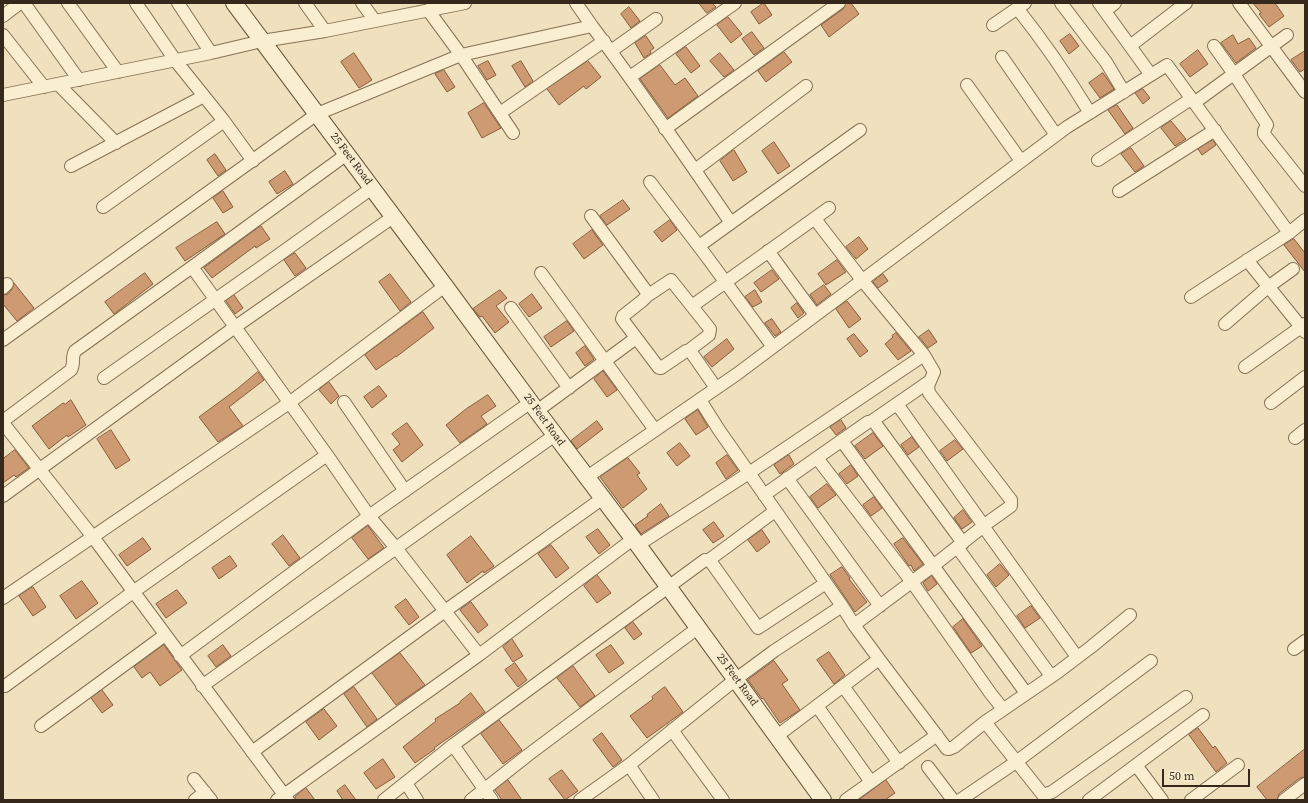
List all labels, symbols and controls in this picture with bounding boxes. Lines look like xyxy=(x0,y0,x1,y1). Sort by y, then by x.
street label: 25 Feet Road xyxy=(327,130,375,188)
street label: 25 Feet Road xyxy=(521,391,567,449)
street label: 25 Feet Road xyxy=(714,651,760,709)
scale bar xyxy=(1164,761,1252,787)
text: 50 m xyxy=(1169,768,1195,784)

